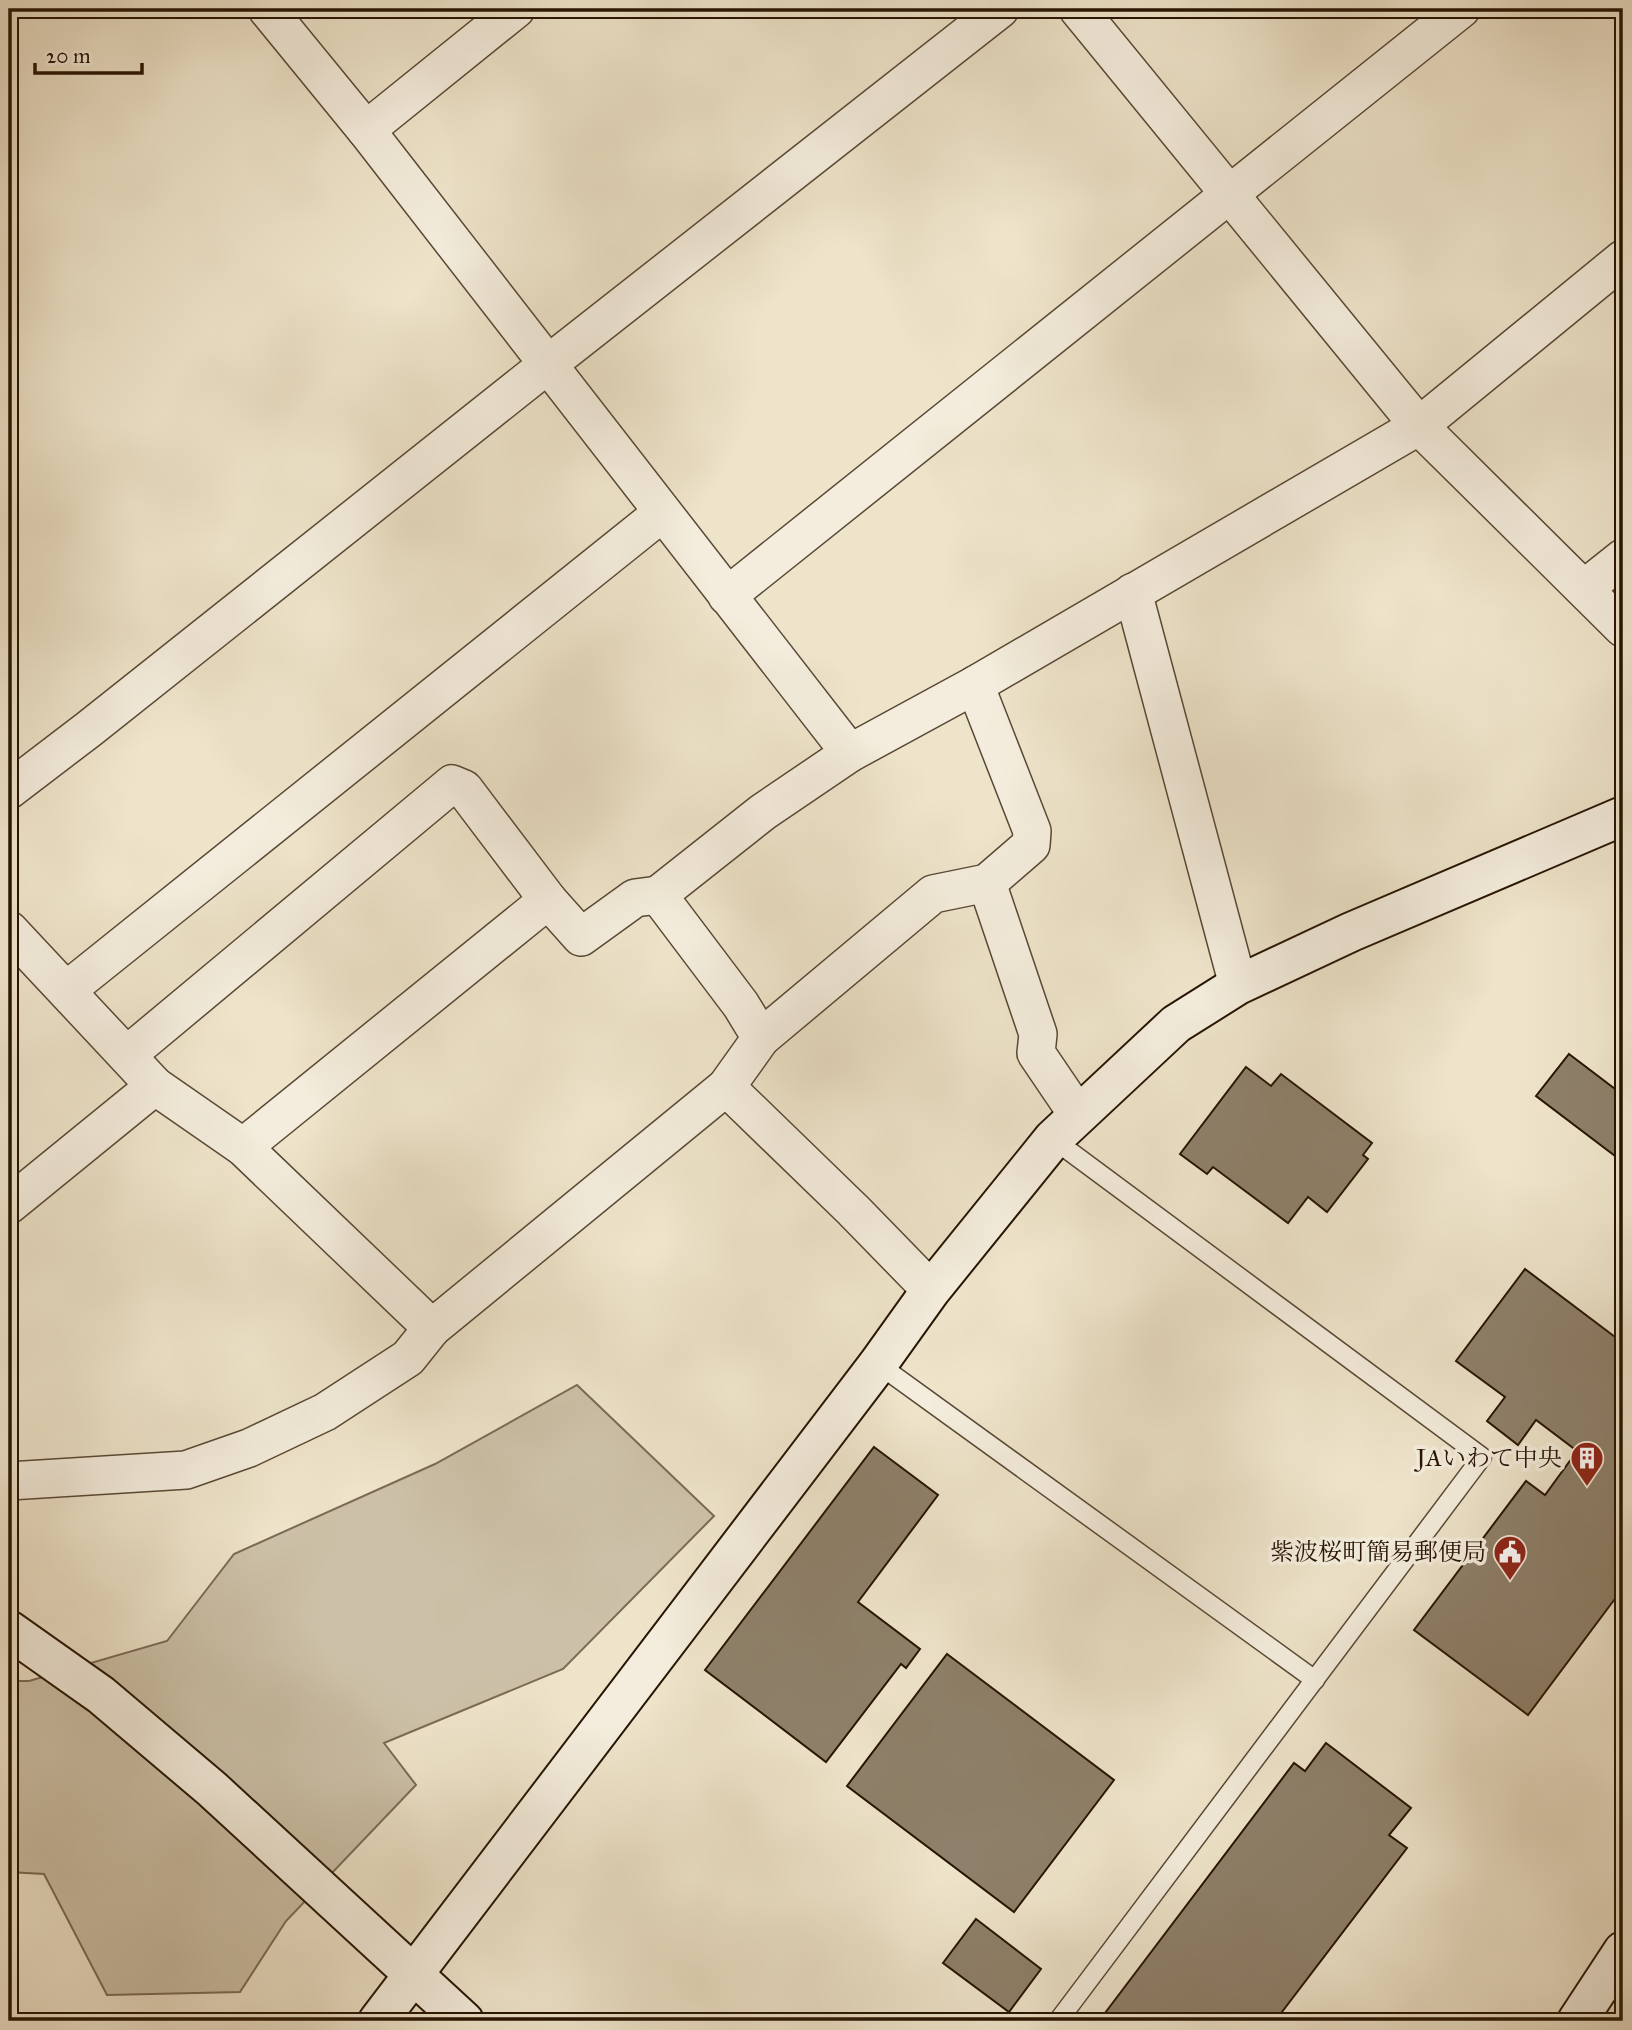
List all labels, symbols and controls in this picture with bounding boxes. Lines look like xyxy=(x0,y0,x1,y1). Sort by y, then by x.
scale bar xyxy=(35,32,142,76)
text: 20 m xyxy=(46,43,91,69)
building icon: JAいわて中央 xyxy=(1568,1439,1606,1488)
place label: JAいわて中央 xyxy=(1413,1443,1562,1473)
public building icon: 紫波桜町簡易郵便局 xyxy=(1491,1533,1529,1582)
place label: 紫波桜町簡易郵便局 xyxy=(1270,1537,1486,1567)

